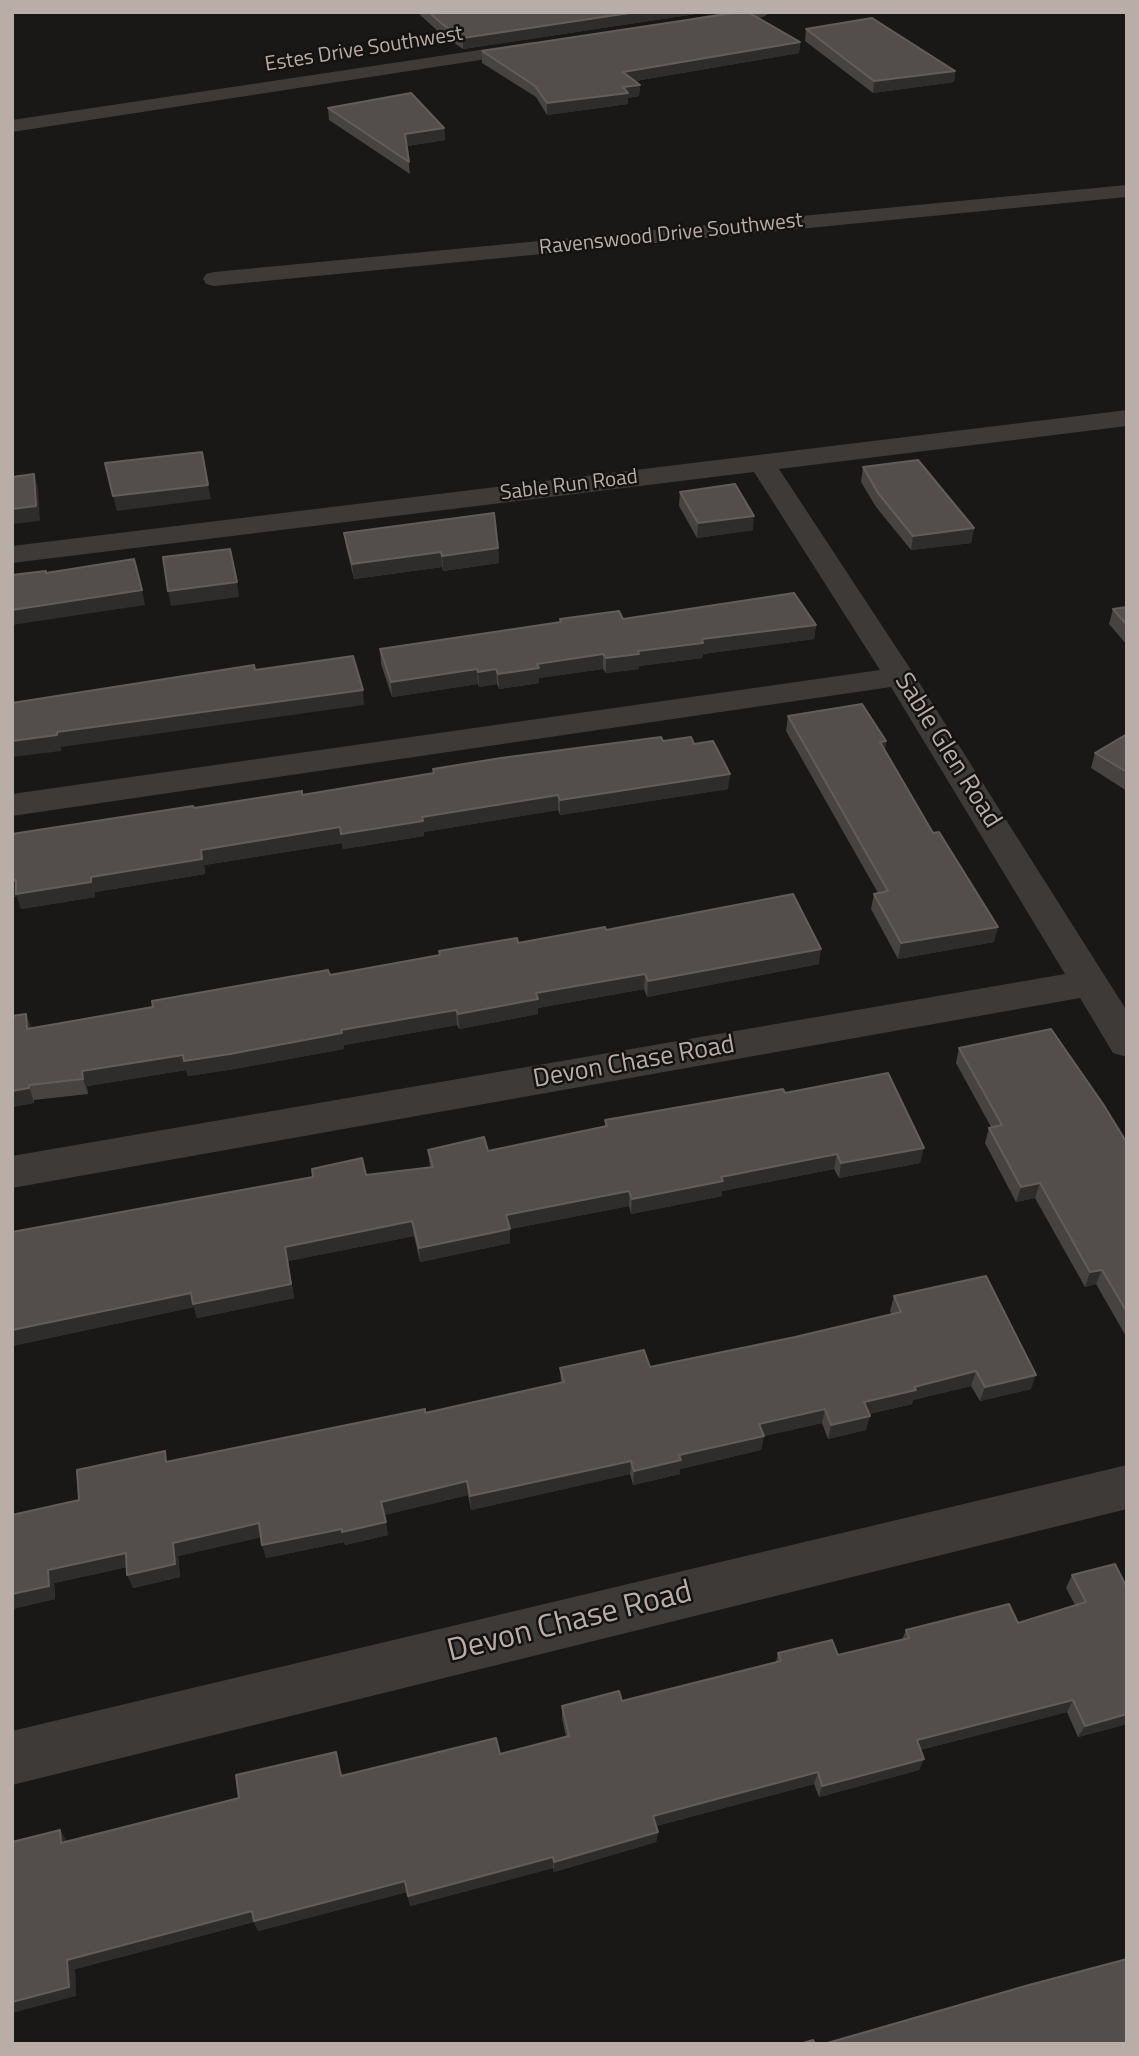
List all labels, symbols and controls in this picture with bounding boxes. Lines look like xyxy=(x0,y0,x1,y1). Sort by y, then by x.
street label: Estes Drive Southwest xyxy=(263,22,465,78)
street label: Ravenswood Drive Southwest xyxy=(538,209,804,261)
street label: Sable Run Road xyxy=(499,465,639,507)
street label: Sable Glen Road xyxy=(887,668,1007,834)
street label: Devon Chase Road xyxy=(531,1030,737,1096)
street label: Devon Chase Road xyxy=(444,1574,696,1672)

